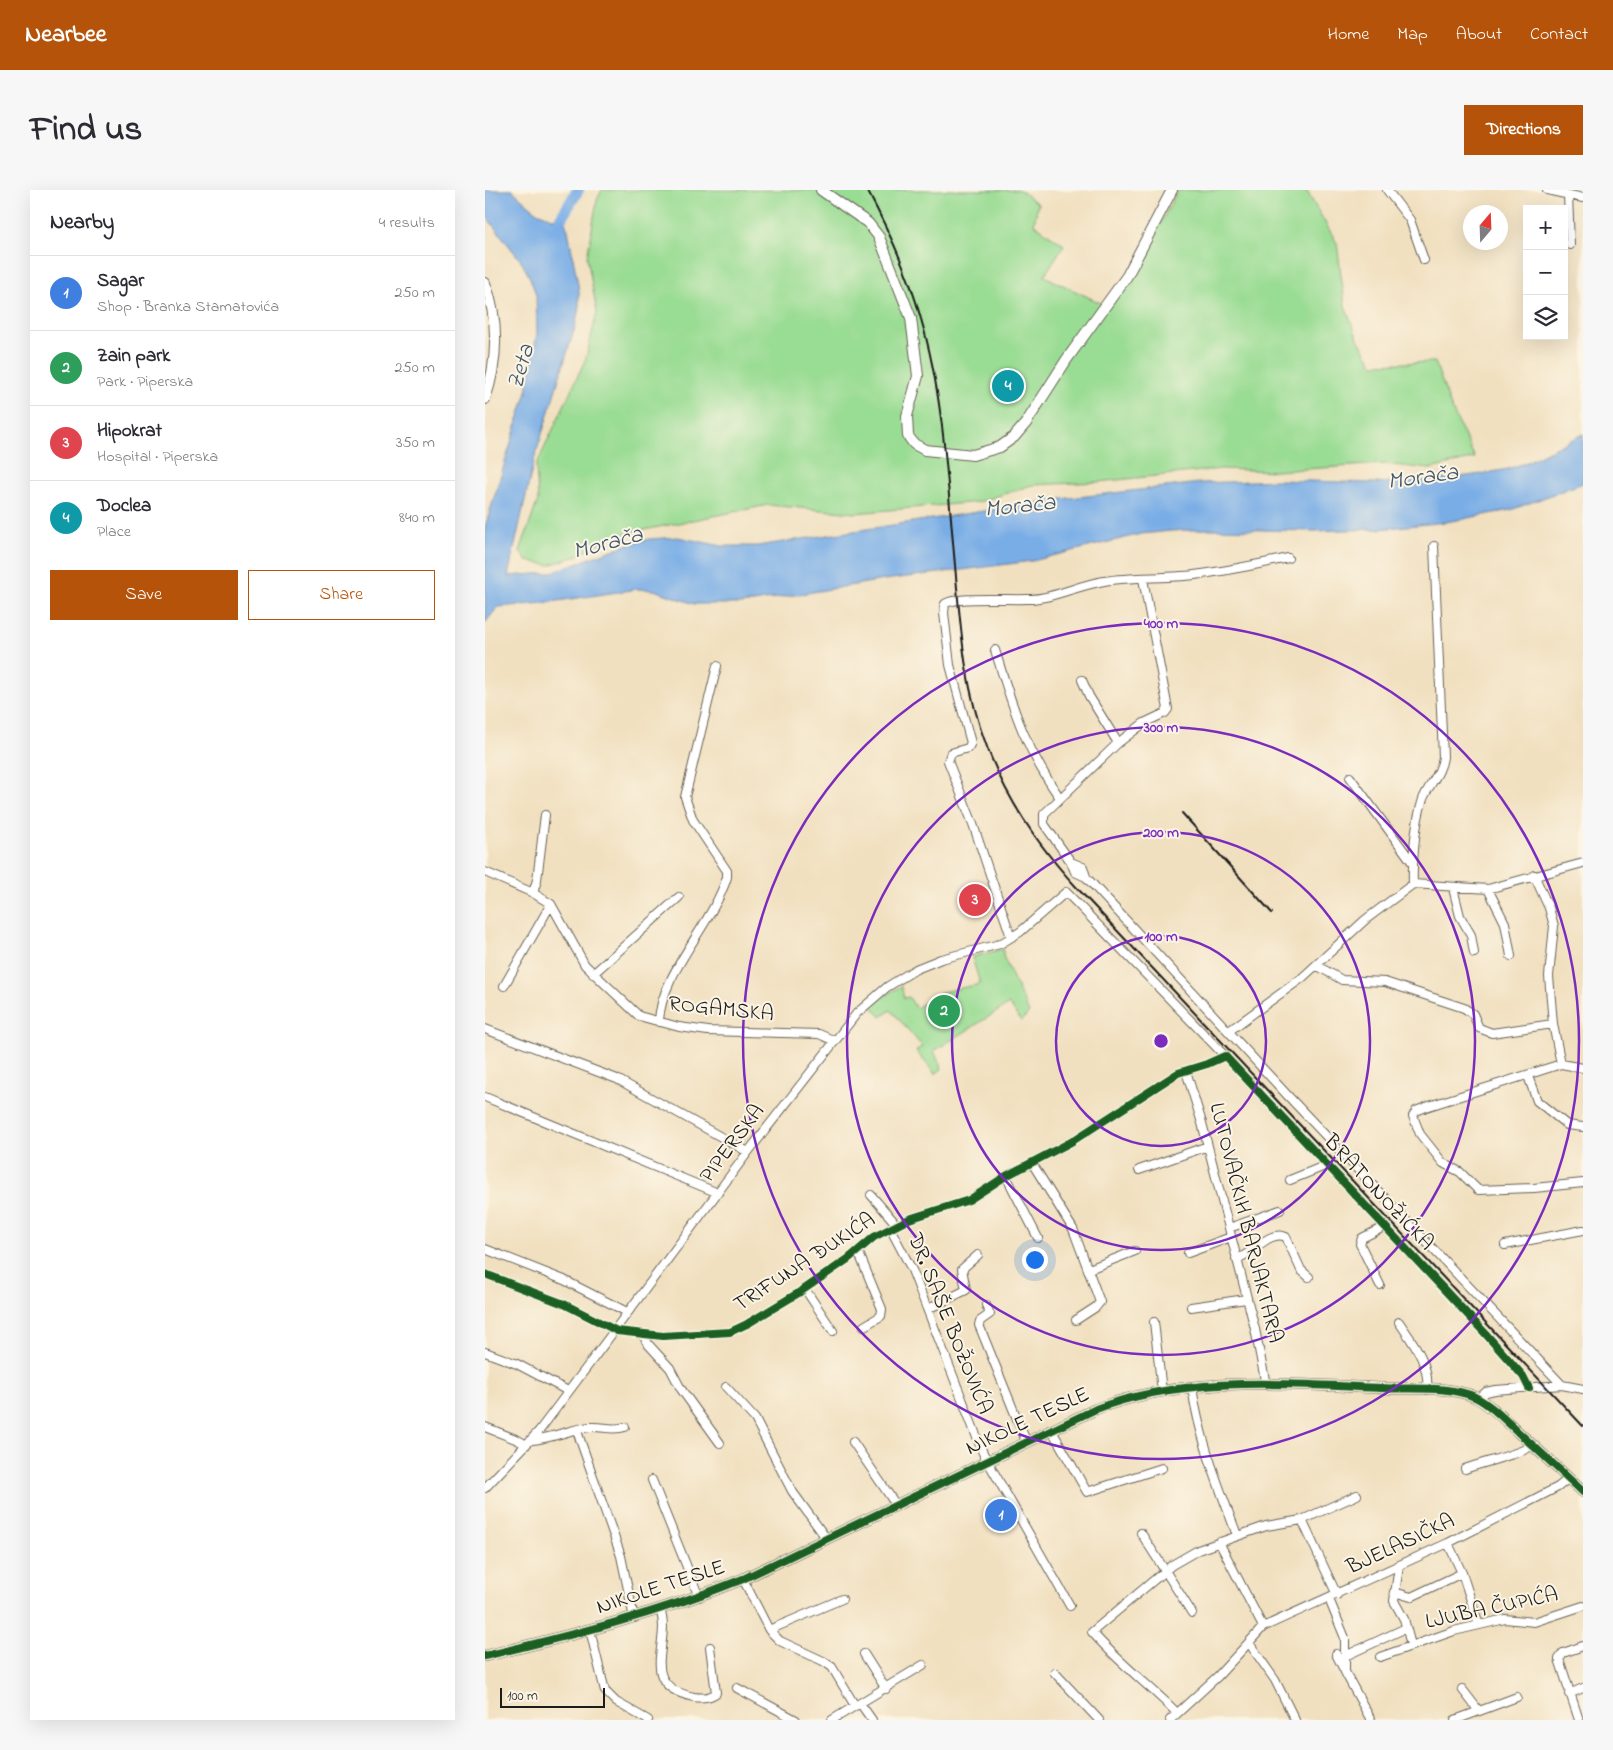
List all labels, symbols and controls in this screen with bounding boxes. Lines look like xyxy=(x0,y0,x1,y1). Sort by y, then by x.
text: Nearbee xyxy=(25,18,107,53)
text: Home xyxy=(1328,22,1369,48)
text: Map xyxy=(1397,22,1428,48)
text: About xyxy=(1456,22,1502,48)
text: Contact xyxy=(1530,22,1588,48)
text: Find us xyxy=(30,105,142,156)
button: Directions xyxy=(1464,105,1583,155)
north arrow xyxy=(1463,205,1508,250)
map controls xyxy=(1523,205,1568,340)
button: + xyxy=(1523,205,1568,250)
text: Nearby xyxy=(50,208,114,238)
text: 4 results xyxy=(379,211,435,235)
button: − xyxy=(1523,250,1568,295)
text: Sagar xyxy=(97,268,144,295)
text: 1 xyxy=(63,281,69,305)
text: 250 m xyxy=(395,281,435,305)
text: Shop · Branka Stamatovića xyxy=(97,295,279,319)
button: layers xyxy=(1523,295,1568,340)
water label: Zeta xyxy=(499,339,545,394)
text: Zain park xyxy=(97,343,170,370)
text: 2 xyxy=(62,356,70,380)
text: 250 m xyxy=(395,356,435,380)
pin: 4 xyxy=(992,367,1024,405)
text: Park · Piperska xyxy=(97,370,193,394)
text: Hipokrat xyxy=(97,418,162,445)
text: 3 xyxy=(63,431,69,455)
text: 350 m xyxy=(396,431,435,455)
text: Hospital · Piperska xyxy=(97,445,218,469)
water label: Morača xyxy=(1385,456,1462,500)
water label: Morača xyxy=(983,486,1058,528)
text: Doclea xyxy=(97,493,151,520)
text: 4 xyxy=(63,506,69,530)
text: 840 m xyxy=(399,506,435,530)
water label: Morača xyxy=(569,518,648,570)
text: Place xyxy=(97,520,131,544)
button: Save xyxy=(50,570,238,620)
button: Share xyxy=(248,570,435,620)
text: 400 m xyxy=(1143,613,1179,635)
text: 300 m xyxy=(1143,717,1179,739)
text: 200 m xyxy=(1142,822,1179,844)
pin: 3 xyxy=(959,881,991,919)
text: 100 m xyxy=(1144,926,1178,948)
street label: ROGAMSKA xyxy=(667,989,775,1031)
pin: 2 xyxy=(928,992,960,1030)
centre of rings xyxy=(1152,1032,1170,1050)
street label: PIPERSKA xyxy=(693,1098,773,1190)
street label: LUTOVAČKIH BARJAKTARA xyxy=(1200,1100,1290,1346)
street label: BRATONOŽIĆKA xyxy=(1315,1127,1441,1259)
street label: TRIFUNA ĐUKIĆA xyxy=(728,1205,882,1321)
street label: DR. SAŠE BOŽOVIĆA xyxy=(898,1228,1000,1419)
your location xyxy=(1022,1247,1048,1273)
street label: NIKOLE TESLE xyxy=(961,1379,1095,1465)
pin: 1 xyxy=(985,1496,1017,1534)
street label: BJELASIČKA xyxy=(1341,1506,1460,1584)
street label: NIKOLE TESLE xyxy=(592,1552,730,1624)
street label: LJUBA ČUPIĆA xyxy=(1423,1579,1561,1639)
scale bar xyxy=(500,1685,605,1708)
text: 100 m xyxy=(507,1686,538,1707)

